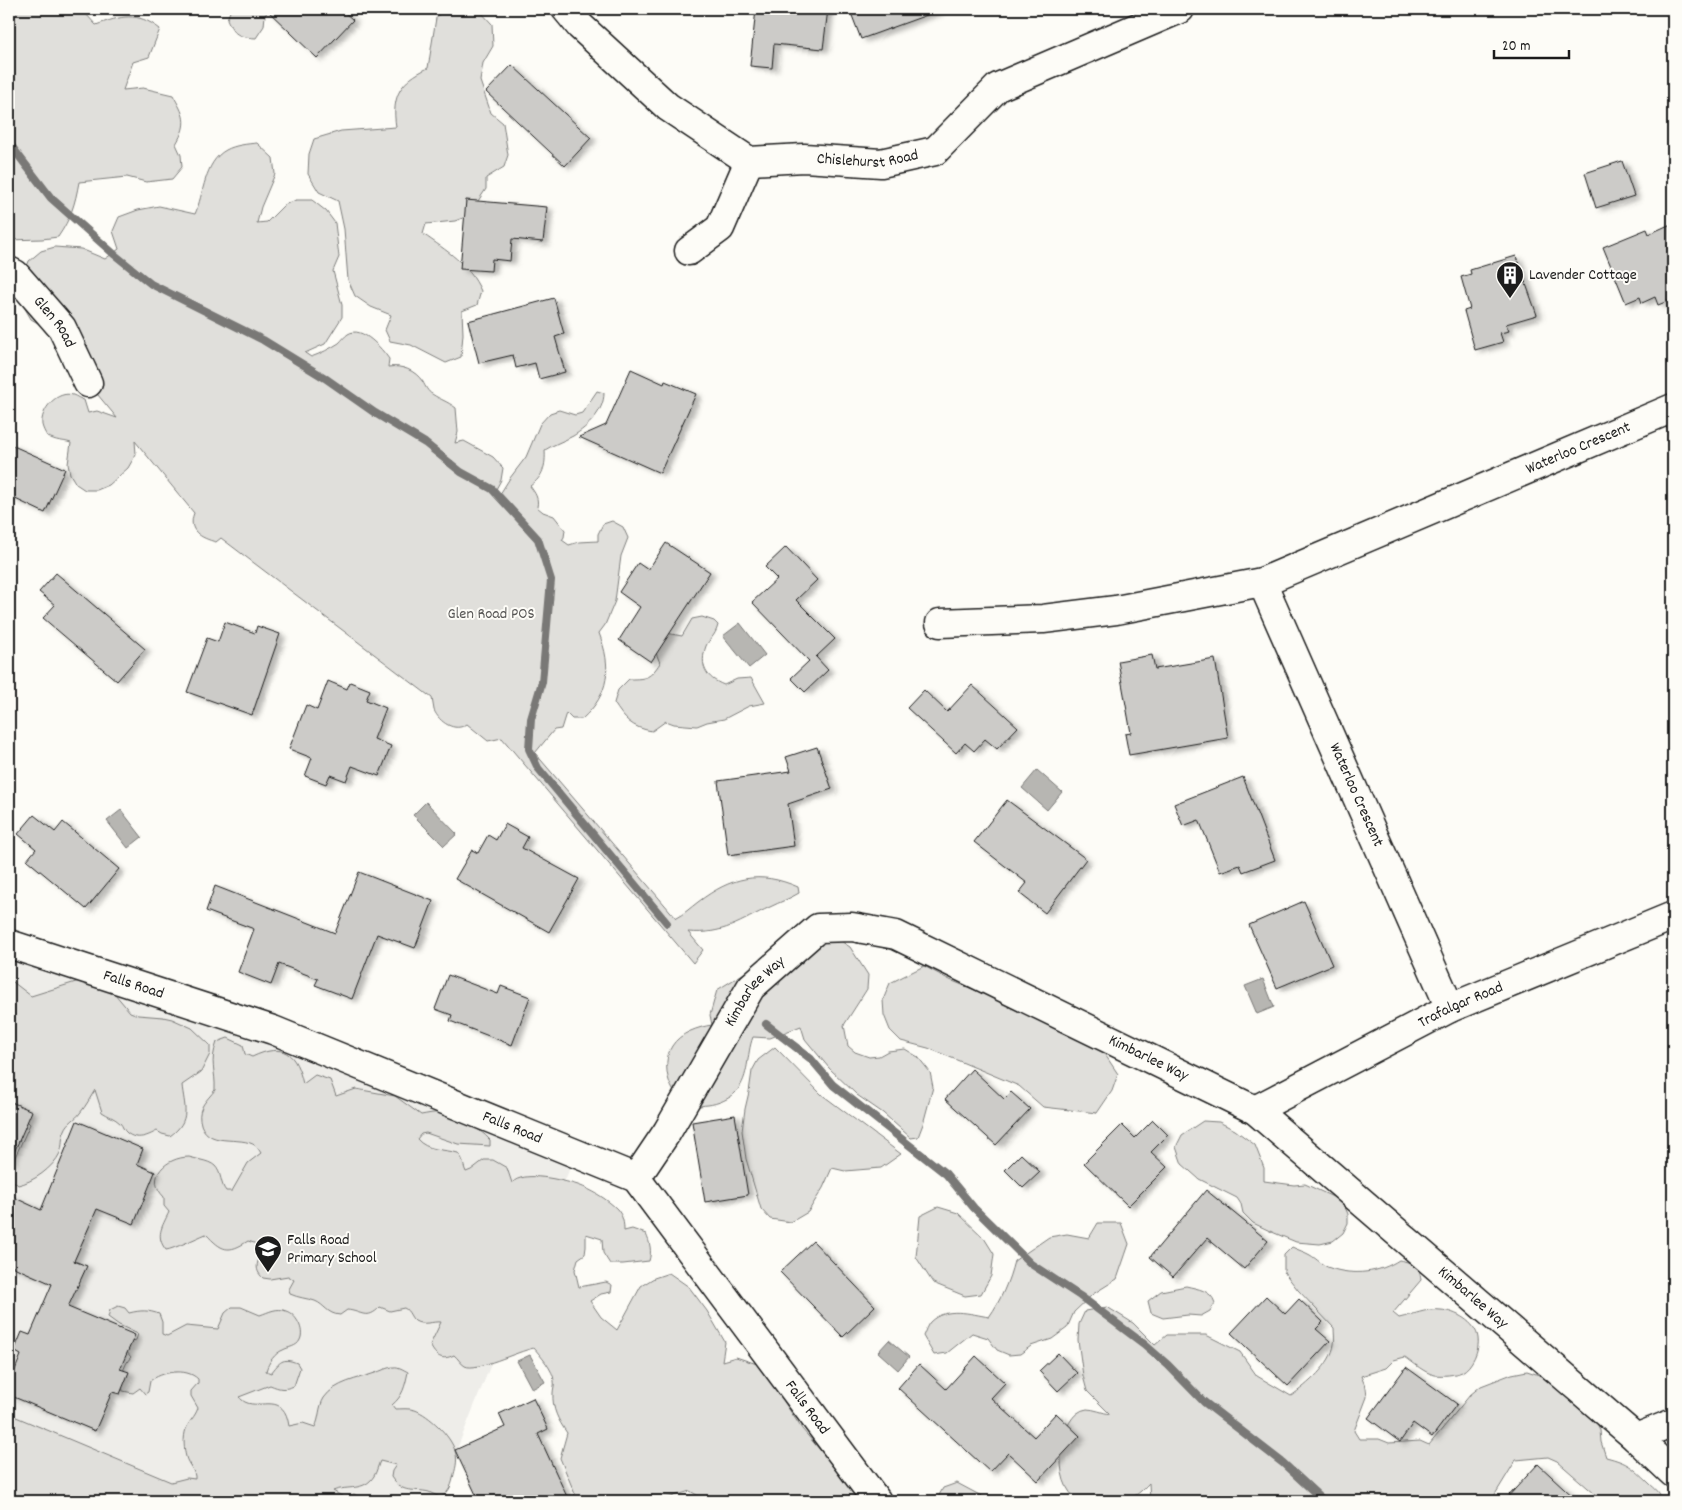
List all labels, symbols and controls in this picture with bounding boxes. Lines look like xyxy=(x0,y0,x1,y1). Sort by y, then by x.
scale bar xyxy=(1494,28,1570,60)
text: 20 m xyxy=(1502,36,1530,58)
street label: Chislehurst Road xyxy=(816,144,920,175)
building icon: Lavender Cottage xyxy=(1495,260,1525,299)
place label: Lavender Cottage xyxy=(1529,264,1637,287)
street label: Glen Road xyxy=(28,291,81,352)
street label: Waterloo Crescent xyxy=(1522,416,1634,481)
park label: Glen Road POS xyxy=(447,603,535,626)
street label: Waterloo Crescent xyxy=(1323,739,1389,851)
street label: Kimbarlee Way xyxy=(719,950,791,1031)
street label: Falls Road xyxy=(100,964,167,1005)
street label: Trafalgar Road xyxy=(1414,976,1507,1034)
street label: Kimbarlee Way xyxy=(1105,1029,1193,1088)
street label: Falls Road xyxy=(479,1105,546,1150)
place label: Falls Road Primary School xyxy=(287,1229,377,1270)
school or university icon: Falls Road Primary School xyxy=(253,1234,283,1273)
street label: Kimbarlee Way xyxy=(1433,1261,1514,1335)
street label: Falls Road xyxy=(779,1376,835,1439)

